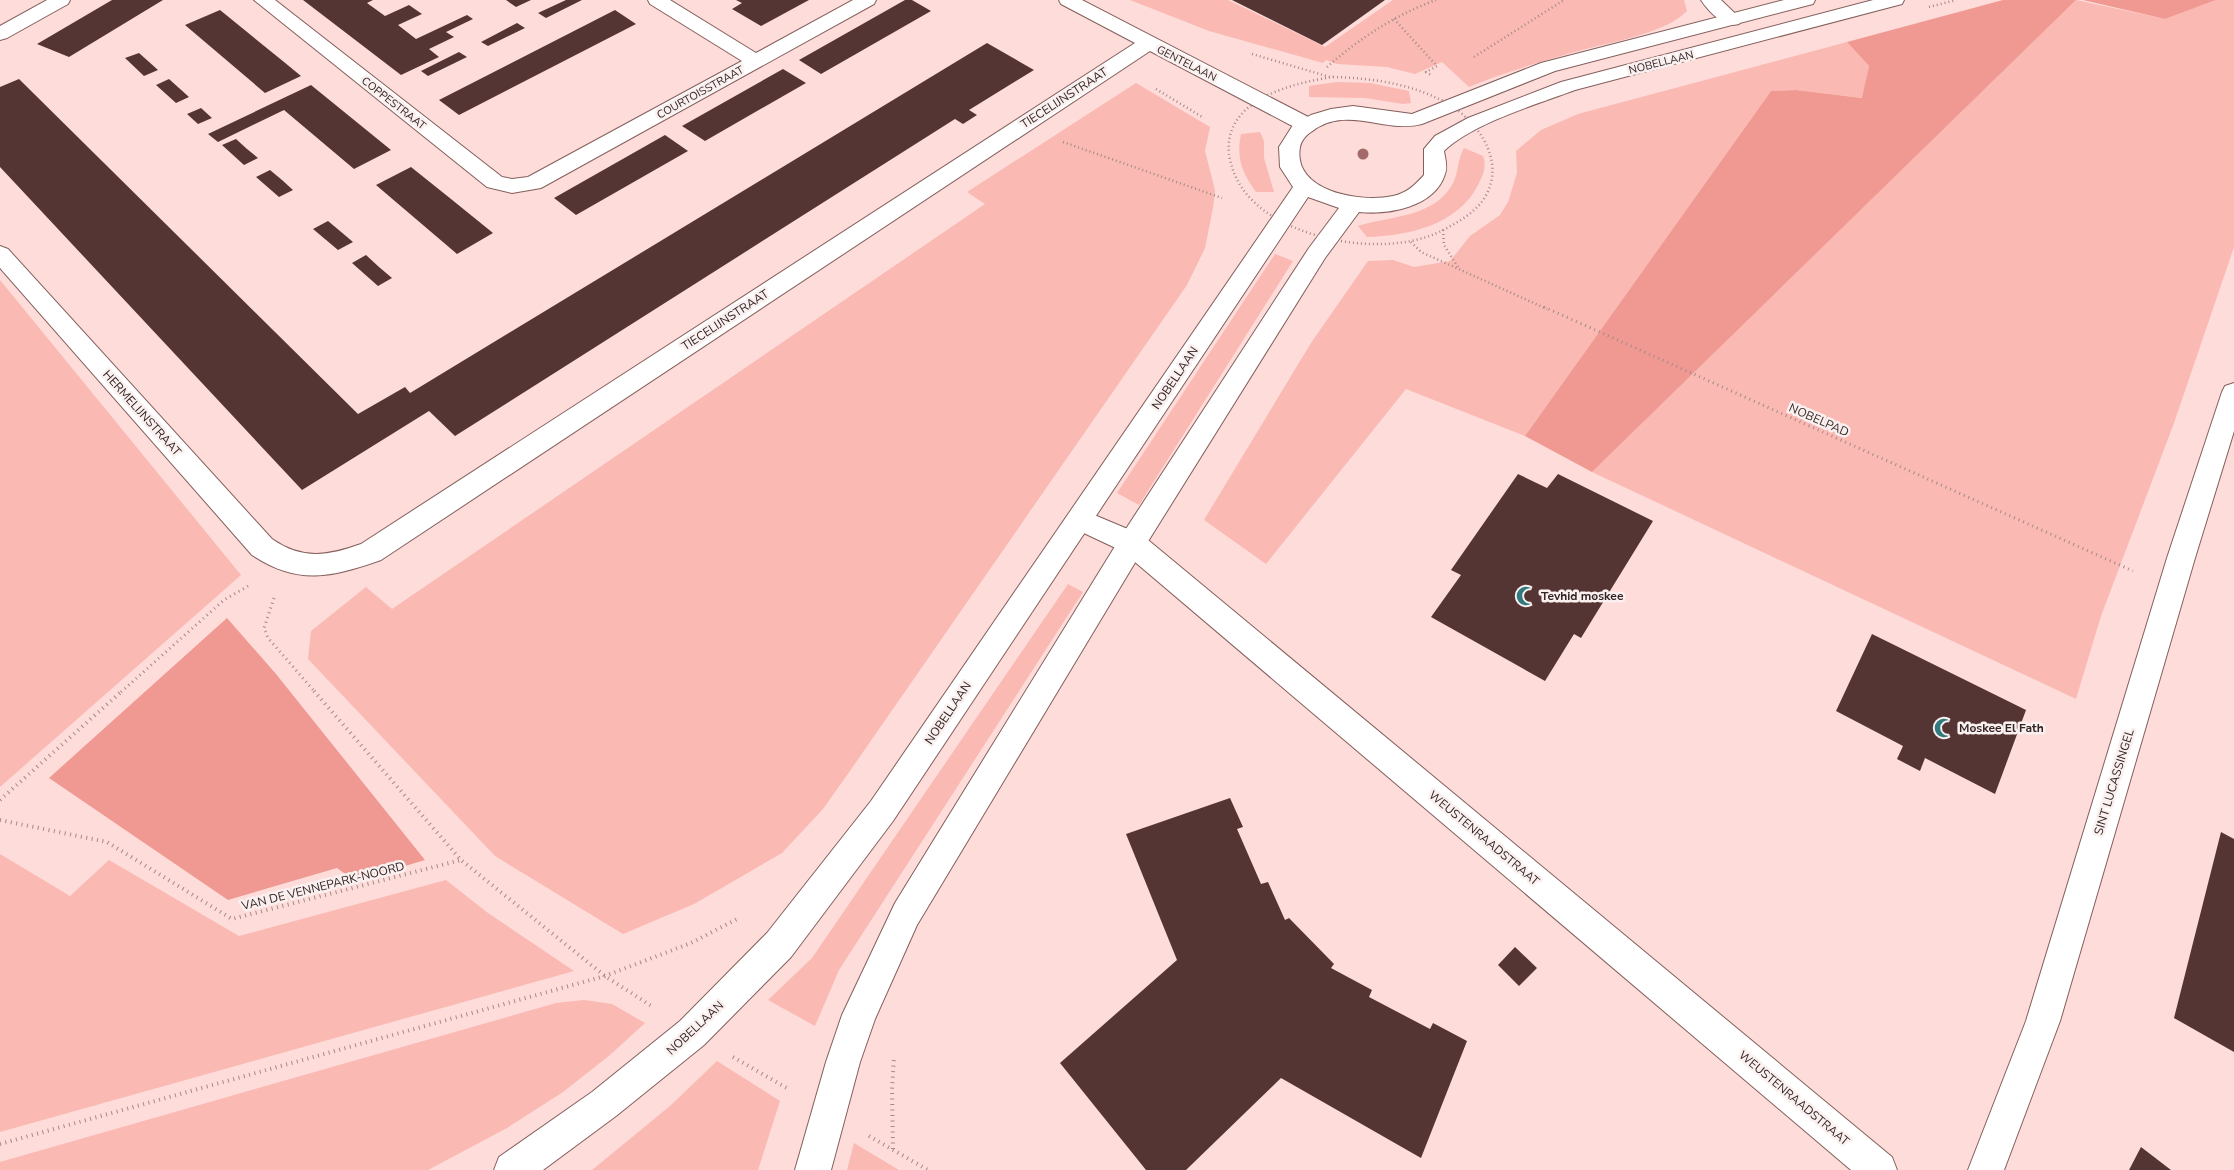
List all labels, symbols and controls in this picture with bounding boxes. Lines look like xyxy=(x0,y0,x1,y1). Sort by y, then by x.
street label: GENTELAAN xyxy=(1154,42,1219,85)
street label: NOBELLAAN xyxy=(1627,47,1695,78)
street label: COURTOISSTRAAT xyxy=(654,62,747,123)
street label: TIECELIJNSTRAAT xyxy=(1017,63,1111,132)
street label: COPPESTRAAT xyxy=(358,73,429,134)
street label: TIECELIJNSTRAAT xyxy=(678,285,772,354)
street label: NOBELLAAN xyxy=(1148,344,1202,412)
street label: HERMELIJNSTRAAT xyxy=(99,367,185,460)
street label: NOBELPAD xyxy=(1786,400,1852,440)
mosque icon: Tevhid moskee xyxy=(1515,585,1537,607)
place label: Tevhid moskee xyxy=(1541,588,1624,604)
street label: NOBELLAAN xyxy=(921,679,975,747)
mosque icon: Moskee El Fath xyxy=(1933,717,1955,739)
place label: Moskee El Fath xyxy=(1959,720,2044,736)
street label: SINT LUCASSINGEL xyxy=(2090,727,2138,837)
street label: WEUSTENRAADSTRAAT xyxy=(1425,787,1543,890)
street label: VAN DE VENNEPARK-NOORD xyxy=(239,858,406,914)
street label: NOBELLAAN xyxy=(663,997,727,1059)
street label: WEUSTENRAADSTRAAT xyxy=(1735,1047,1853,1150)

